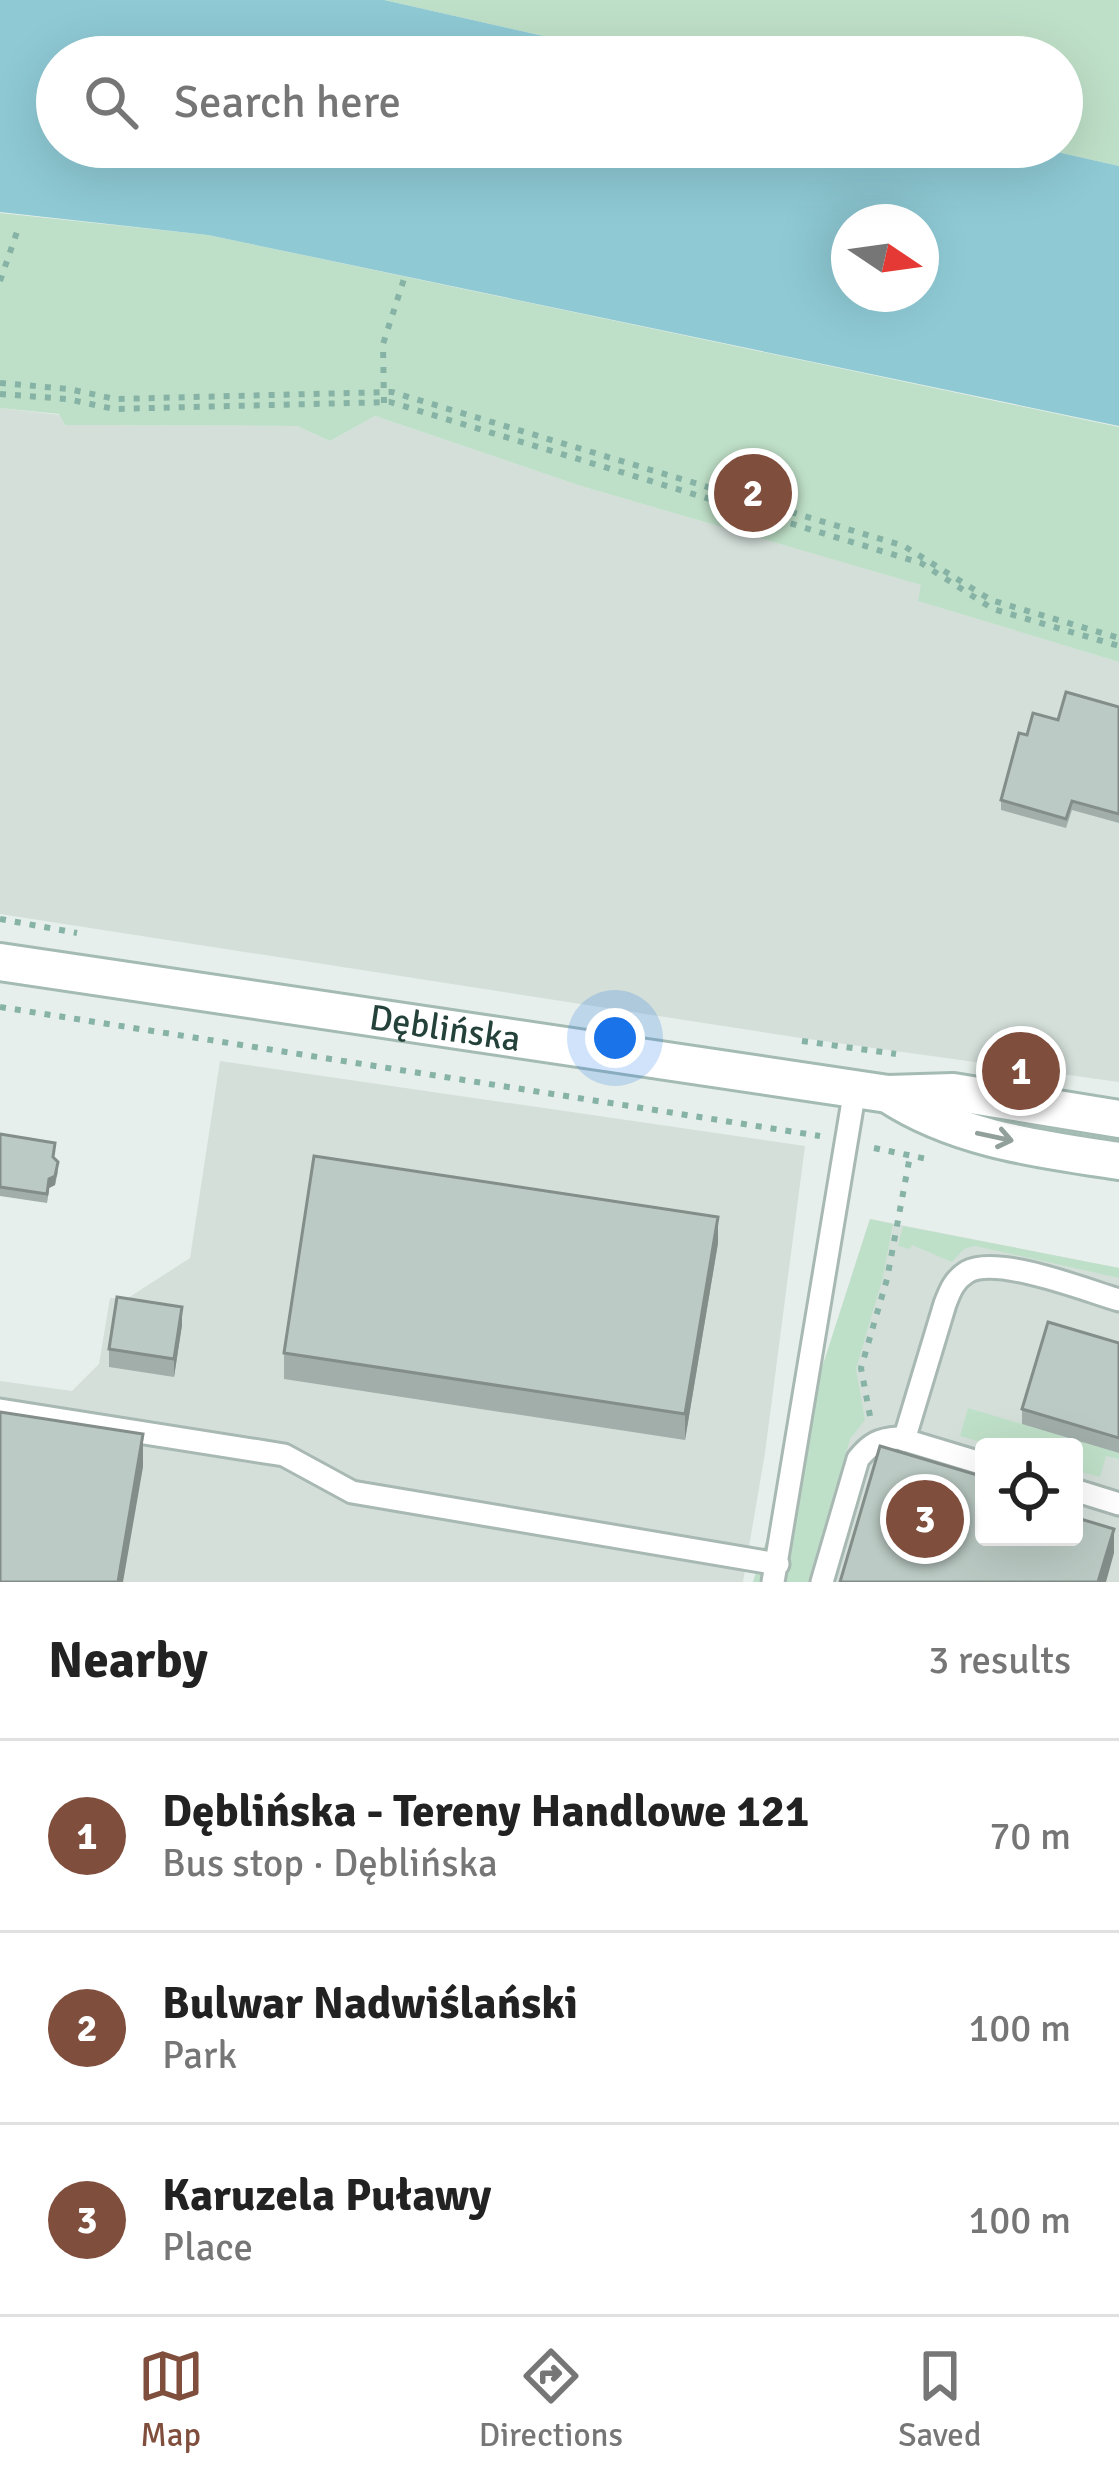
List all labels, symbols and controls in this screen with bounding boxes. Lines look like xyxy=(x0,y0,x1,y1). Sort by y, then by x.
search box xyxy=(36,36,1083,168)
icon: search xyxy=(78,69,144,135)
text: Search here xyxy=(174,75,401,130)
north arrow xyxy=(831,204,939,312)
pin: 2 xyxy=(714,448,792,538)
street label: Dęblińska xyxy=(367,995,524,1062)
your location xyxy=(585,1008,645,1068)
pin: 1 xyxy=(982,1026,1060,1116)
one-way arrow xyxy=(976,1127,1014,1150)
map controls xyxy=(975,1438,1083,1546)
button: locate xyxy=(975,1438,1083,1546)
pin: 3 xyxy=(886,1474,964,1564)
text: Nearby xyxy=(48,1629,208,1692)
text: 3 results xyxy=(928,1636,1071,1684)
text: Dęblińska - Tereny Handlowe 121 xyxy=(162,1784,809,1839)
text: 1 xyxy=(76,1812,98,1860)
text: 70 m xyxy=(989,1812,1071,1860)
text: Bus stop · Dęblińska xyxy=(162,1839,498,1887)
text: Bulwar Nadwiślański xyxy=(162,1976,578,2031)
text: 2 xyxy=(76,2004,98,2052)
text: 100 m xyxy=(968,2004,1071,2052)
text: Park xyxy=(162,2031,237,2079)
text: Karuzela Puławy xyxy=(162,2168,491,2223)
text: 3 xyxy=(76,2196,98,2244)
text: 100 m xyxy=(968,2196,1071,2244)
text: Place xyxy=(162,2223,253,2271)
tab: Map xyxy=(138,2343,204,2456)
tab: Directions xyxy=(479,2343,623,2456)
tab: Saved xyxy=(898,2343,981,2456)

